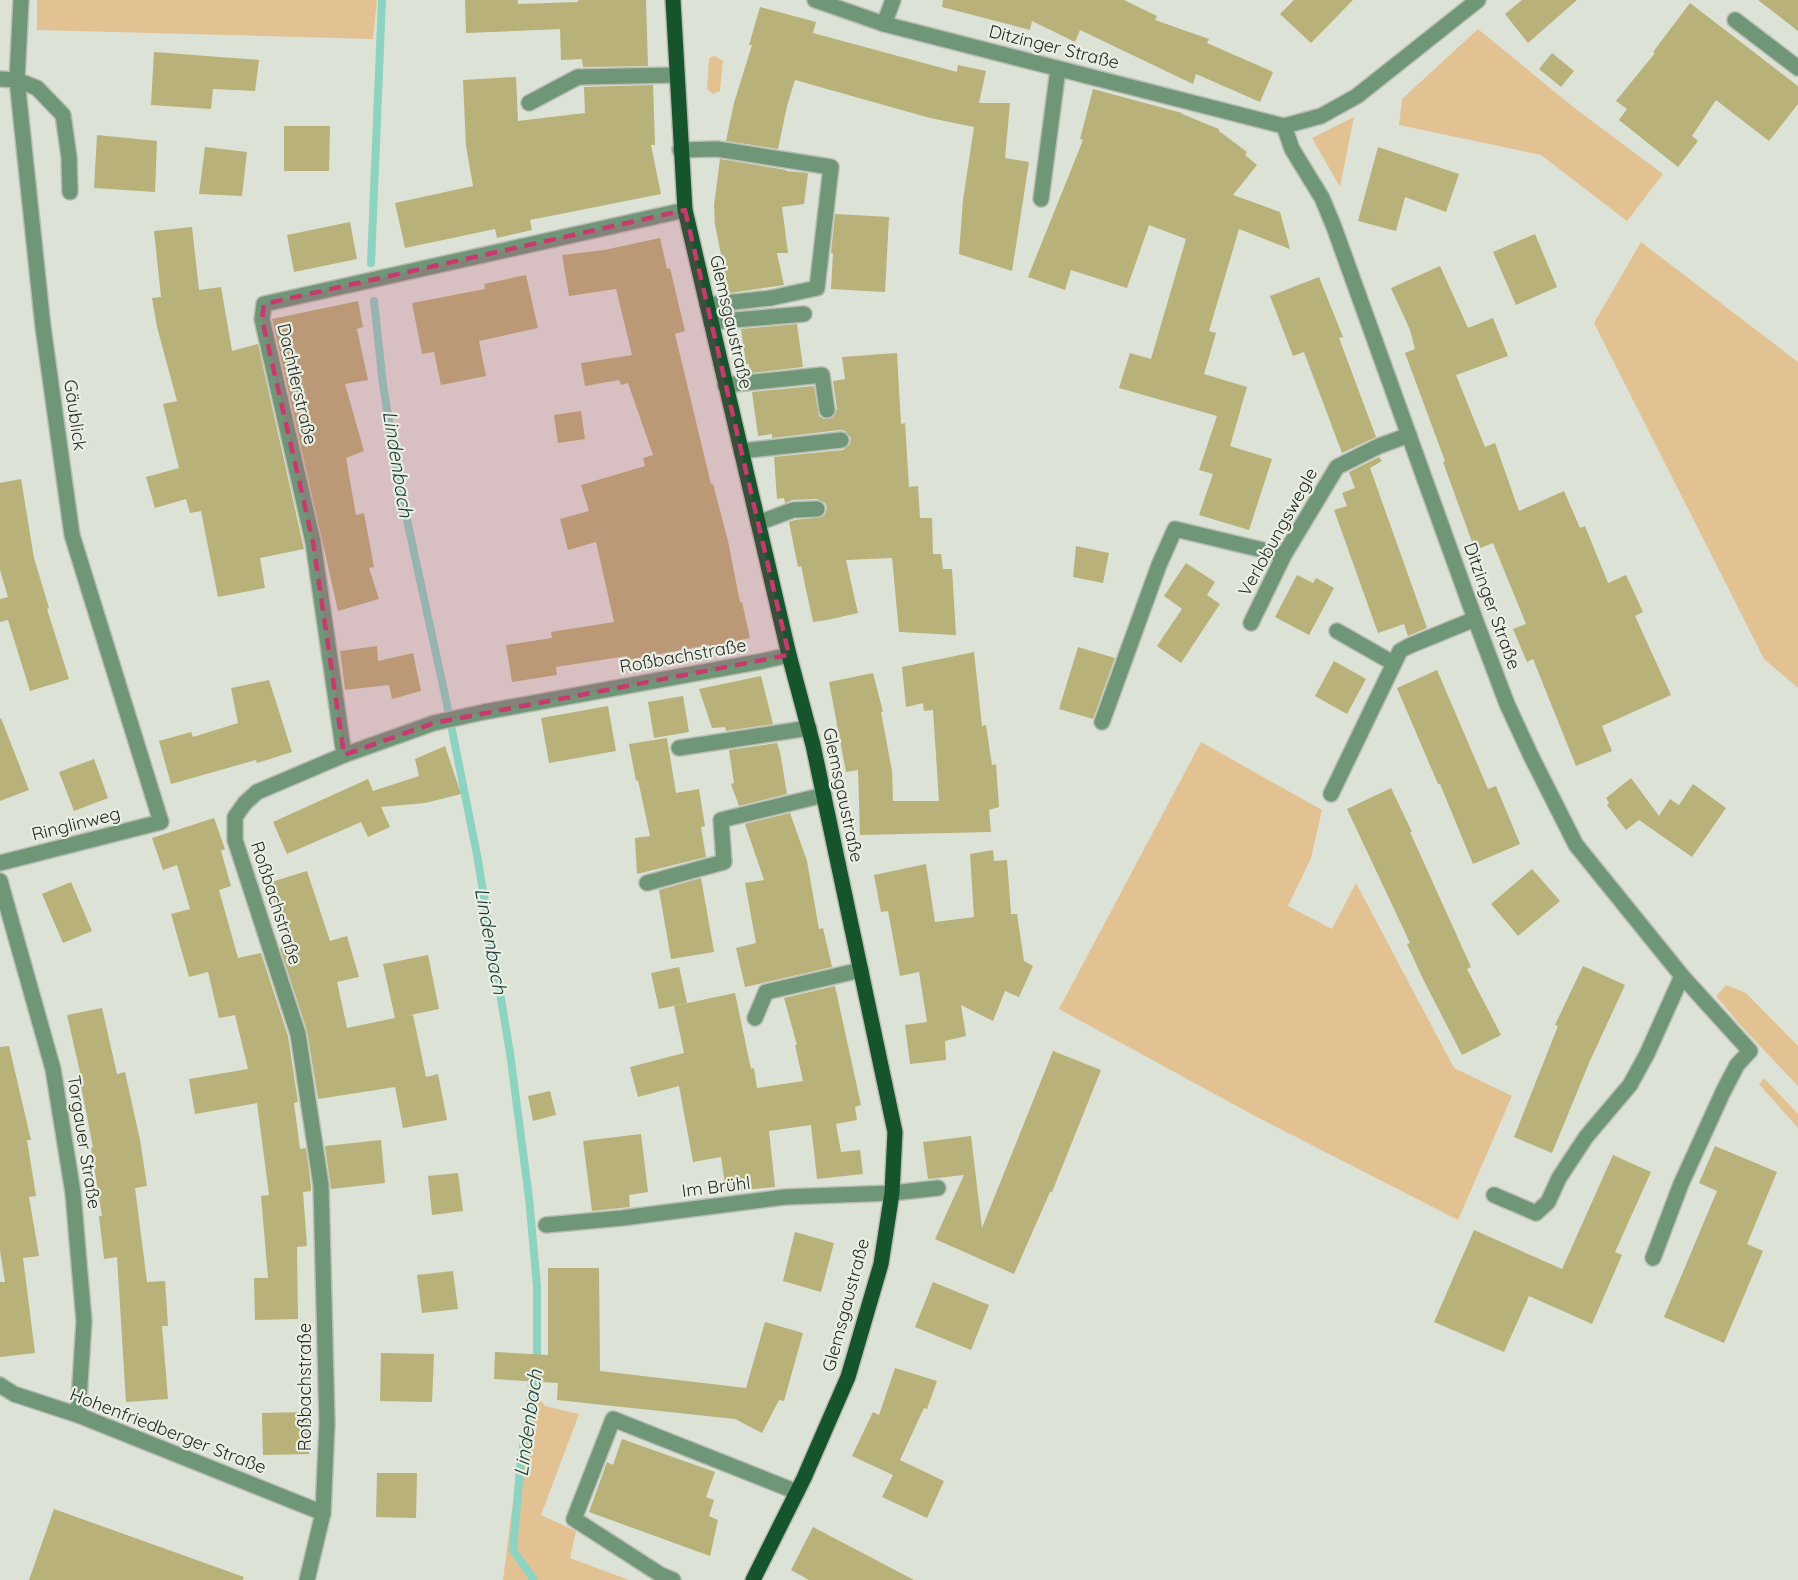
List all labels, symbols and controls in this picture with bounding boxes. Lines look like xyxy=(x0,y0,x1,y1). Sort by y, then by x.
street label: Ditzinger Straße xyxy=(987,19,1122,74)
street label: Glemsgaustraße xyxy=(705,253,758,391)
street label: Dachtlerstraße xyxy=(272,321,323,447)
street label: Gäublick xyxy=(59,378,92,452)
water label: Lindenbach xyxy=(378,409,419,520)
street label: Verlobungswegle xyxy=(1233,463,1322,600)
street label: Ditzinger Straße xyxy=(1459,539,1526,673)
street label: Roßbachstraße xyxy=(618,633,748,678)
street label: Glemsgaustraße xyxy=(818,726,869,864)
street label: Ringlinweg xyxy=(29,801,123,846)
street label: Roßbachstraße xyxy=(246,838,307,967)
water label: Lindenbach xyxy=(470,886,513,997)
street label: Torgauer Straße xyxy=(63,1073,106,1211)
street label: Im Brühl xyxy=(680,1171,752,1202)
street label: Glemsgaustraße xyxy=(817,1236,874,1374)
street label: Roßbachstraße xyxy=(293,1323,316,1451)
water label: Lindenbach xyxy=(508,1367,547,1478)
street label: Hohenfriedberger Straße xyxy=(67,1382,270,1479)

